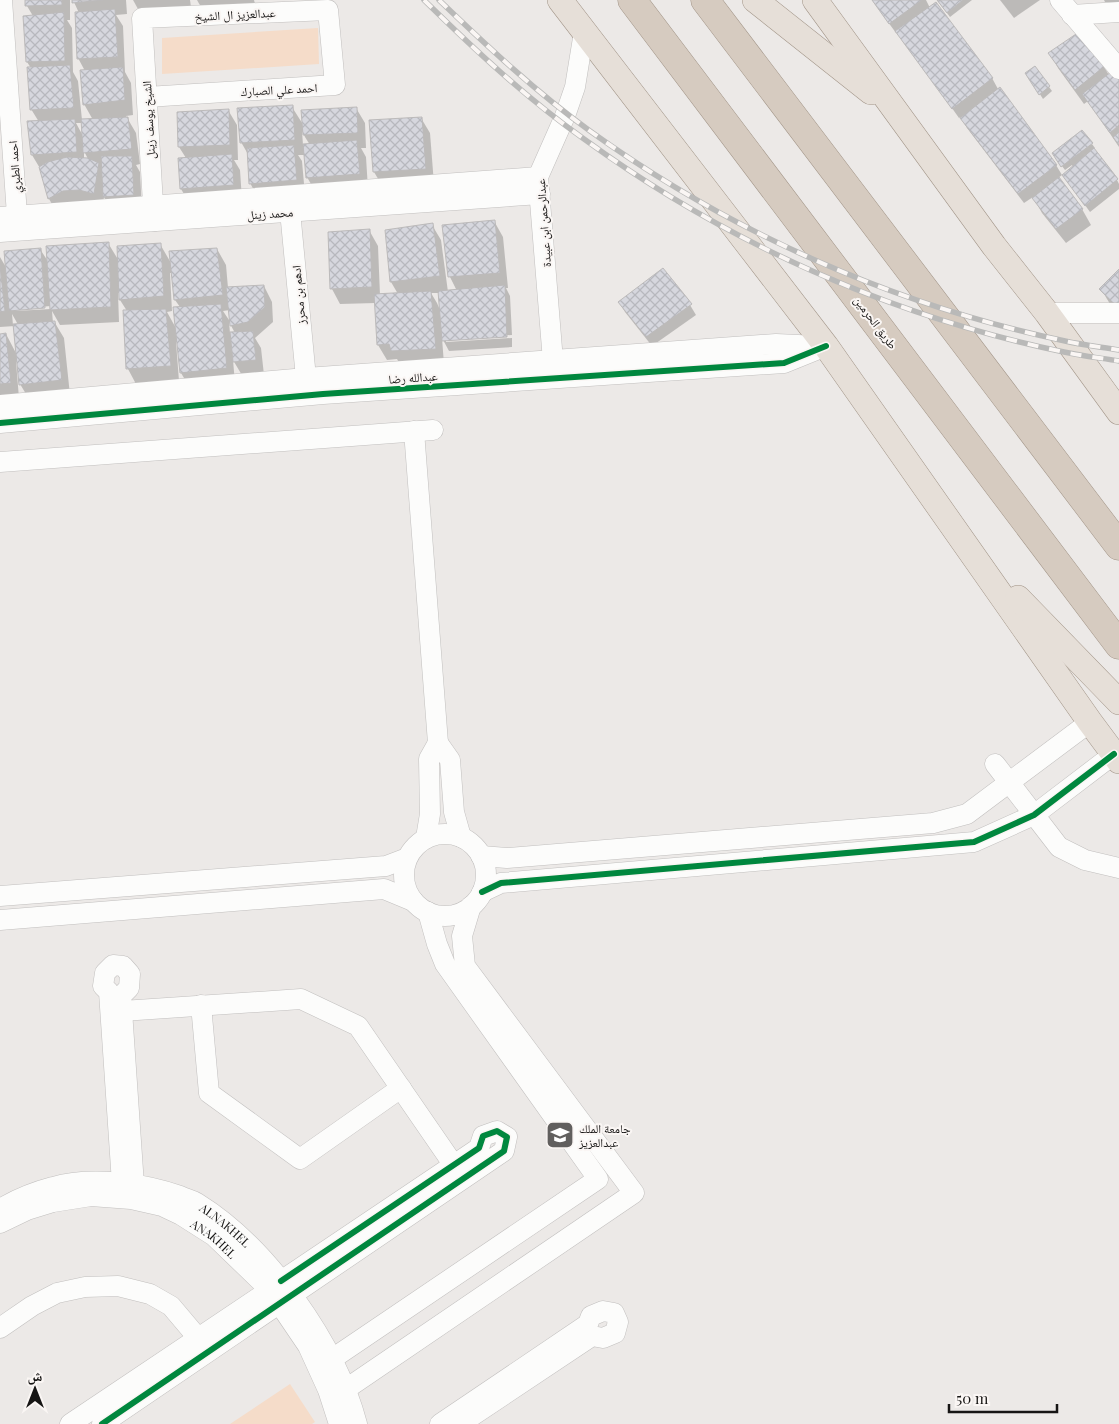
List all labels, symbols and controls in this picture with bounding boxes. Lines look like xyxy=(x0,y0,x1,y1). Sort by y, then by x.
street label: عبدالعزيز ال الشيخ xyxy=(194,4,276,24)
street label: احمد علي الصبارك xyxy=(240,79,318,102)
street label: الشيخ يوسف زينل xyxy=(138,80,158,160)
street label: احمد الطبري xyxy=(4,140,27,194)
street label: عبدالرحمن ابن عبيدة xyxy=(532,178,554,268)
street label: محمد زينل xyxy=(246,203,294,223)
street label: ادهم بن محرز xyxy=(287,264,310,326)
street label: طريق الحرمين xyxy=(851,292,901,352)
street label: عبدالله رضا xyxy=(388,367,438,387)
school or university icon: جامعة الملك عبدالعزيز xyxy=(545,1120,575,1150)
place label: جامعة الملك عبدالعزيز xyxy=(578,1120,631,1150)
street label: ALNAKHEL xyxy=(196,1199,254,1250)
street label: ANAKHEL xyxy=(187,1215,240,1262)
north arrow xyxy=(10,1364,60,1414)
text: ش xyxy=(28,1366,43,1385)
scale bar xyxy=(949,1382,1056,1414)
text: 50 m xyxy=(956,1388,989,1408)

